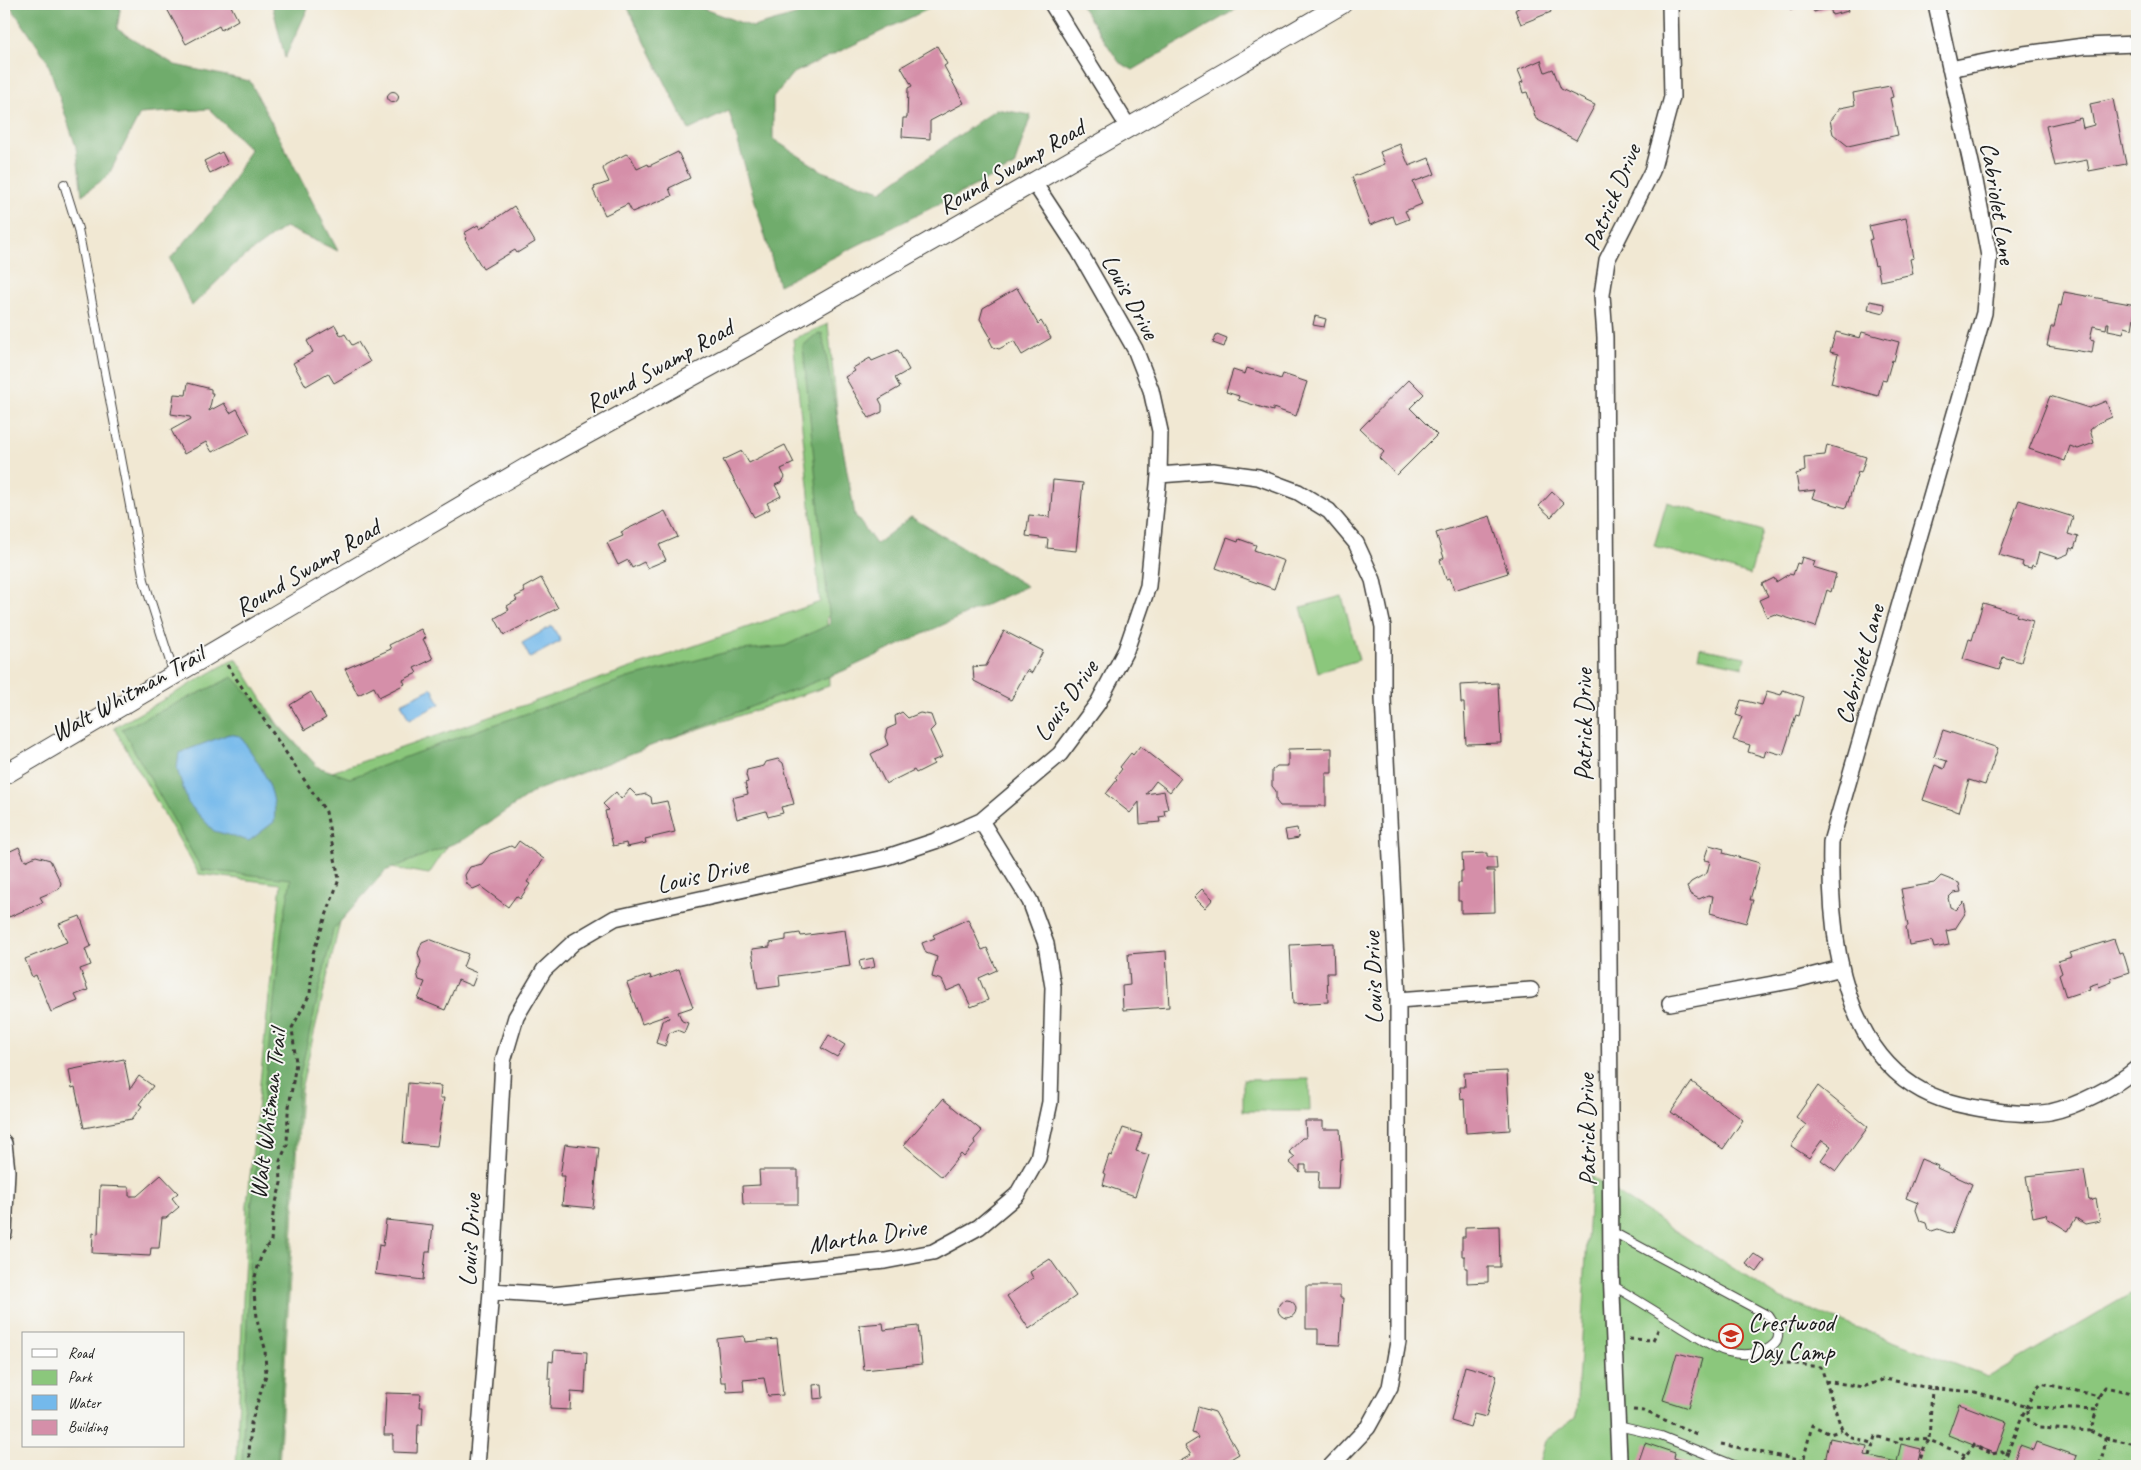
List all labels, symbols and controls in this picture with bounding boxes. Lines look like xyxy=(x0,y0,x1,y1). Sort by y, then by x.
street label: Round Swamp Road xyxy=(932,110,1093,222)
street label: Patrick Drive xyxy=(1575,138,1649,255)
street label: Cabriolet Lane xyxy=(1973,140,2024,268)
street label: Louis Drive xyxy=(1094,248,1167,346)
street label: Round Swamp Road xyxy=(580,311,742,420)
street label: Round Swamp Road xyxy=(229,510,389,624)
street label: Cabriolet Lane xyxy=(1828,599,1893,728)
street label: Walt Whitman Trail xyxy=(45,636,214,749)
street label: Louis Drive xyxy=(1026,652,1107,748)
street label: Patrick Drive xyxy=(1568,667,1600,781)
street label: Louis Drive xyxy=(654,849,753,901)
street label: Louis Drive xyxy=(1355,929,1391,1025)
street label: Walt Whitman Trail xyxy=(242,1023,295,1201)
street label: Patrick Drive xyxy=(1570,1072,1604,1187)
street label: Louis Drive xyxy=(452,1191,488,1287)
street label: Martha Drive xyxy=(806,1211,930,1261)
place label: Crestwood Day Camp xyxy=(1748,1307,1838,1368)
school or university icon: Crestwood Day Camp xyxy=(1718,1323,1744,1349)
legend xyxy=(22,1332,185,1448)
text: Road xyxy=(68,1344,95,1363)
text: Park xyxy=(68,1368,93,1387)
text: Water xyxy=(68,1394,102,1413)
text: Building xyxy=(68,1418,108,1437)

